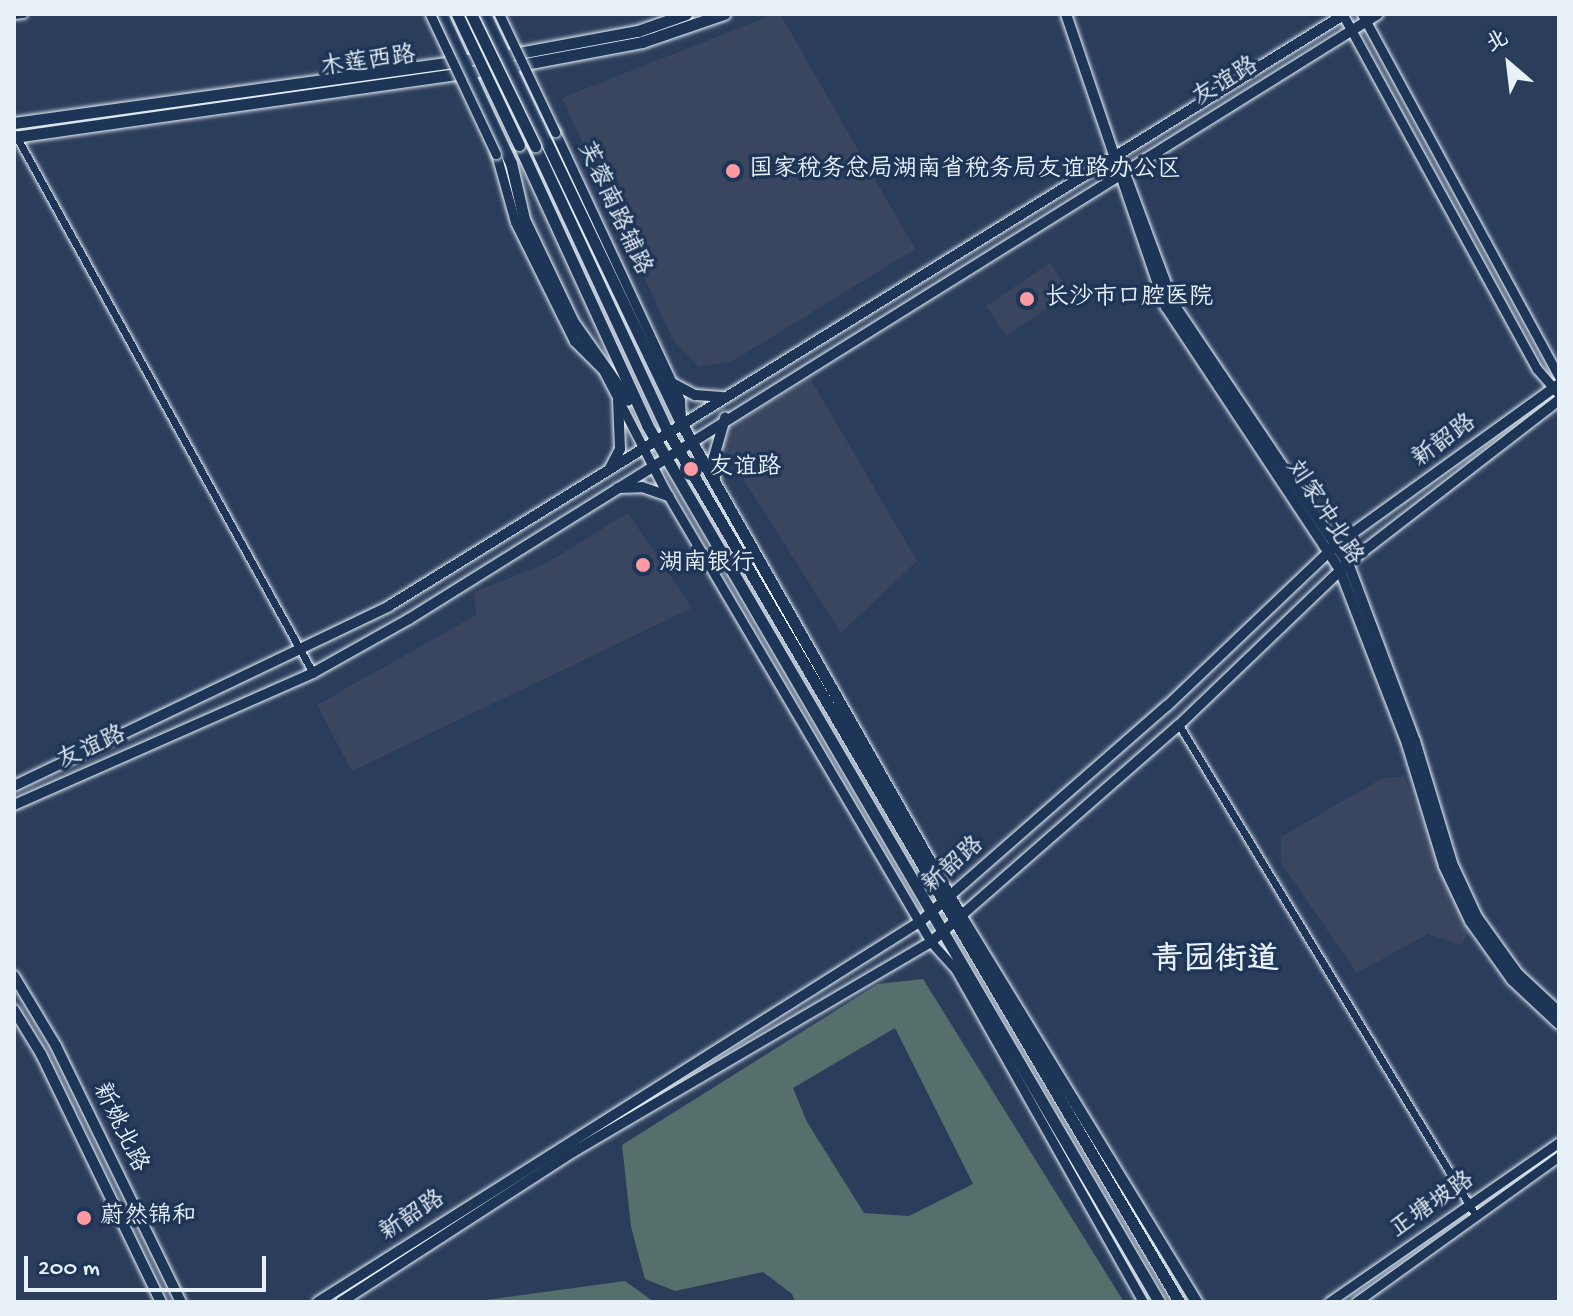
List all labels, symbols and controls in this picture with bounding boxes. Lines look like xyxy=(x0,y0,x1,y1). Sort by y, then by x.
north arrow xyxy=(1469,24,1549,104)
text: 北 xyxy=(1482,26,1514,59)
street label: 木莲西路 xyxy=(318,42,418,84)
street label: 友谊路 xyxy=(1188,52,1264,114)
street label: 芙蓉南路辅路 xyxy=(570,138,656,280)
place label: 国家税务总局湖南省税务局友谊路办公区 xyxy=(749,157,1181,185)
marker: 国家税务总局湖南省税务局友谊路办公区 xyxy=(724,162,742,180)
place label: 长沙市口腔医院 xyxy=(1045,285,1213,313)
marker: 长沙市口腔医院 xyxy=(1016,288,1038,310)
street label: 新韶路 xyxy=(1407,409,1483,475)
place label: 友谊路 xyxy=(709,455,781,483)
street label: 刘家冲北路 xyxy=(1278,455,1368,571)
marker: 友谊路 xyxy=(680,458,702,480)
place label: 湖南银行 xyxy=(659,551,755,579)
marker: 湖南银行 xyxy=(634,556,652,574)
street label: 友谊路 xyxy=(53,721,131,777)
street label: 新韶路 xyxy=(917,832,991,900)
district label: 青园街道 xyxy=(1151,943,1279,981)
street label: 新姚北路 xyxy=(85,1079,153,1177)
street label: 正塘坡路 xyxy=(1385,1167,1481,1245)
street label: 新韶路 xyxy=(375,1185,451,1249)
place label: 蔚然锦和 xyxy=(100,1204,196,1232)
marker: 蔚然锦和 xyxy=(75,1209,93,1227)
scale bar xyxy=(28,1240,270,1290)
text: 200 m xyxy=(38,1255,100,1284)

